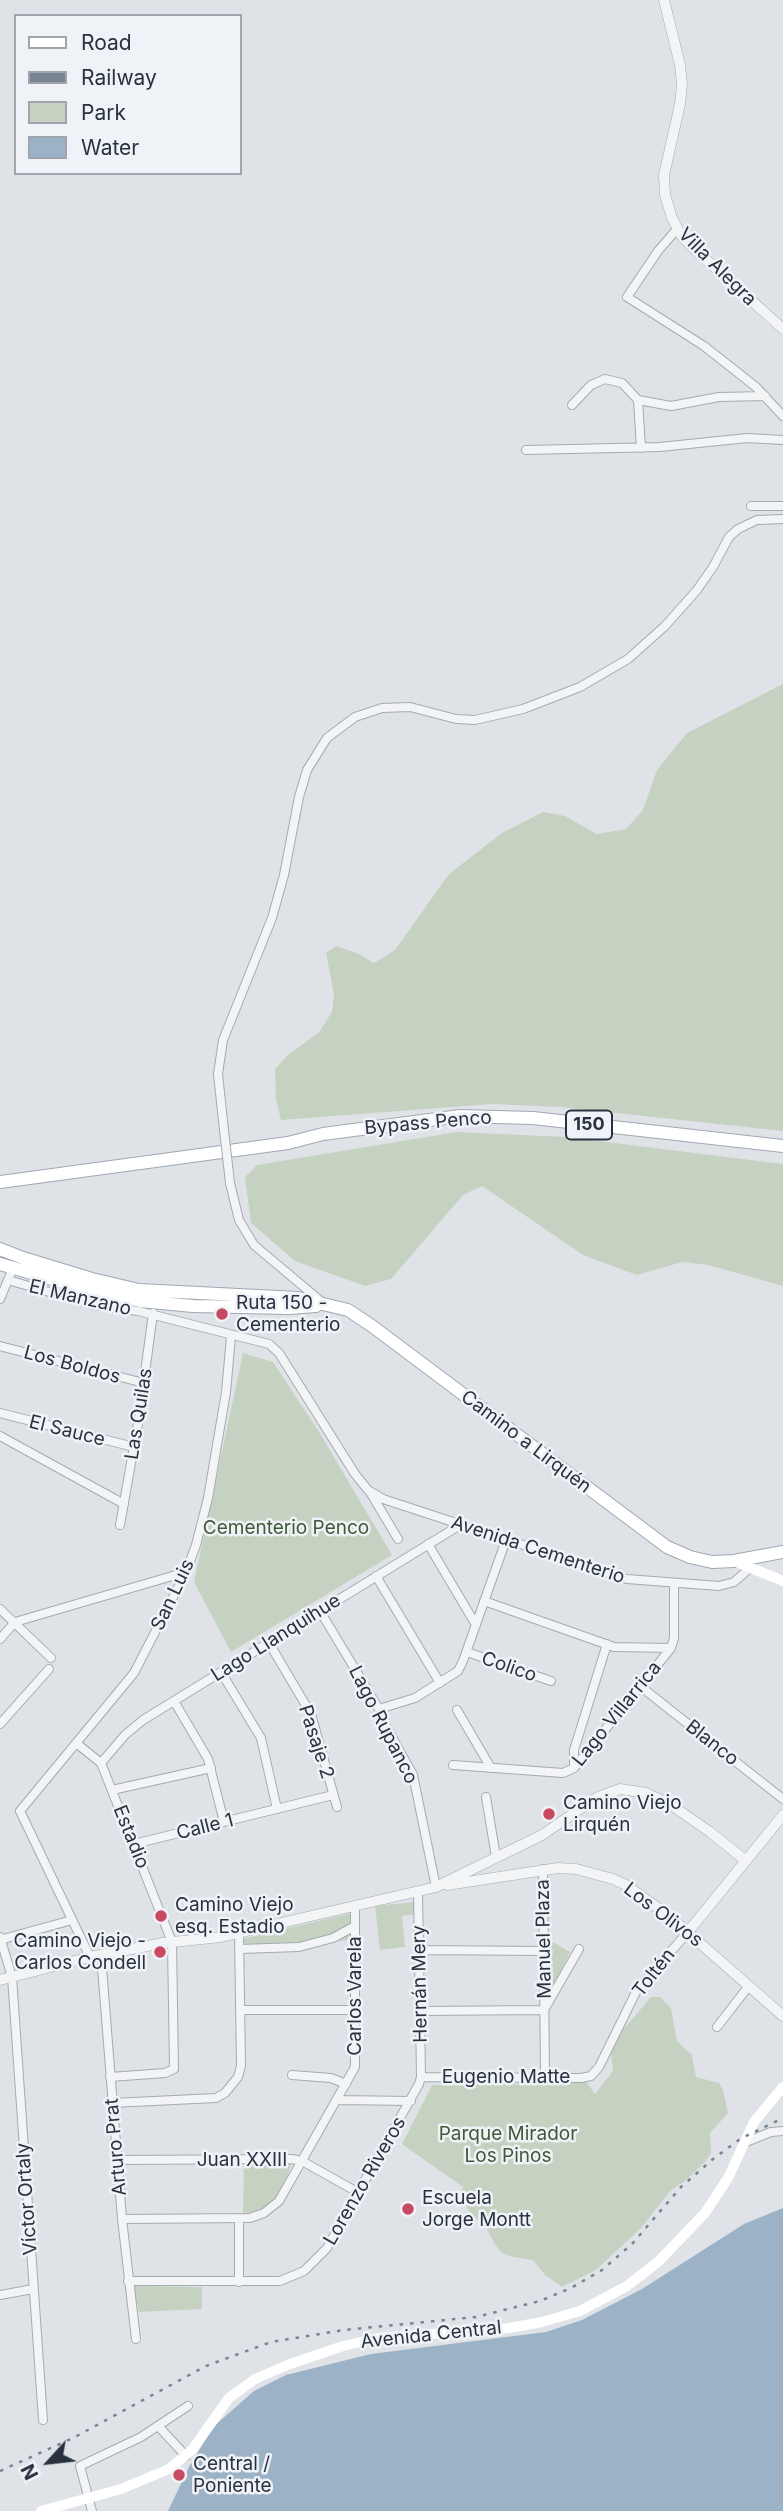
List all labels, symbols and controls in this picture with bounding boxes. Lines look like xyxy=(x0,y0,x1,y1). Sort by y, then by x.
legend xyxy=(14,14,242,175)
text: Road xyxy=(81,30,132,55)
text: Railway xyxy=(81,65,157,90)
text: Park xyxy=(81,100,126,125)
text: Water xyxy=(81,135,139,160)
street label: Villa Alegra xyxy=(673,223,761,311)
street label: Bypass Penco xyxy=(363,1106,493,1140)
road number: 150 xyxy=(566,1110,612,1140)
street label: El Manzano xyxy=(27,1275,133,1321)
place label: Ruta 150 - Cementerio xyxy=(236,1292,340,1336)
marker: Ruta 150 - Cementerio xyxy=(214,1306,230,1322)
street label: Los Boldos xyxy=(21,1341,123,1389)
street label: Las Quilas xyxy=(121,1367,157,1461)
street label: Camino a Lirquén xyxy=(456,1386,596,1498)
street label: El Sauce xyxy=(27,1411,107,1451)
street label: Avenida Cementerio xyxy=(448,1511,628,1589)
park label: Cementerio Penco xyxy=(203,1517,369,1539)
street label: San Luis xyxy=(147,1556,199,1634)
street label: Lago Llanquihue xyxy=(207,1589,345,1687)
street label: Colico xyxy=(478,1647,540,1687)
street label: Lago Villarrica xyxy=(568,1657,666,1771)
street label: Lago Rupanco xyxy=(344,1662,422,1788)
street label: Pasaje 2 xyxy=(293,1702,339,1782)
street label: Blanco xyxy=(681,1715,743,1771)
place label: Camino Viejo Lirquén xyxy=(563,1792,682,1836)
street label: Estadio xyxy=(108,1802,154,1872)
marker: Camino Viejo Lirquén xyxy=(541,1806,557,1822)
street label: Calle 1 xyxy=(174,1809,236,1845)
street label: Los Olivos xyxy=(619,1878,707,1952)
street label: Manuel Plaza xyxy=(532,1879,556,1999)
place label: Camino Viejo esq. Estadio xyxy=(175,1894,294,1938)
marker: Camino Viejo esq. Estadio xyxy=(153,1908,169,1924)
street label: Hernán Mery xyxy=(408,1925,432,2043)
place label: Camino Viejo - Carlos Condell xyxy=(13,1930,146,1974)
street label: Carlos Varela xyxy=(344,1936,366,2056)
marker: Camino Viejo - Carlos Condell xyxy=(152,1944,168,1960)
street label: Toltén xyxy=(628,1944,680,2002)
street label: Eugenio Matte xyxy=(442,2066,570,2088)
street label: Arturo Prat xyxy=(100,2097,132,2197)
street label: Lorenzo Riveros xyxy=(319,2113,411,2249)
park label: Parque Mirador Los Pinos xyxy=(439,2123,577,2167)
street label: Víctor Ortaly xyxy=(12,2142,42,2256)
street label: Juan XXIII xyxy=(197,2149,287,2171)
place label: Escuela Jorge Montt xyxy=(422,2187,531,2231)
marker: Escuela Jorge Montt xyxy=(400,2201,416,2217)
street label: Avenida Central xyxy=(359,2316,503,2354)
north arrow xyxy=(14,2427,84,2497)
place label: Central / Poniente xyxy=(193,2453,272,2497)
text: N xyxy=(16,2460,43,2483)
marker: Central / Poniente xyxy=(171,2467,187,2483)

